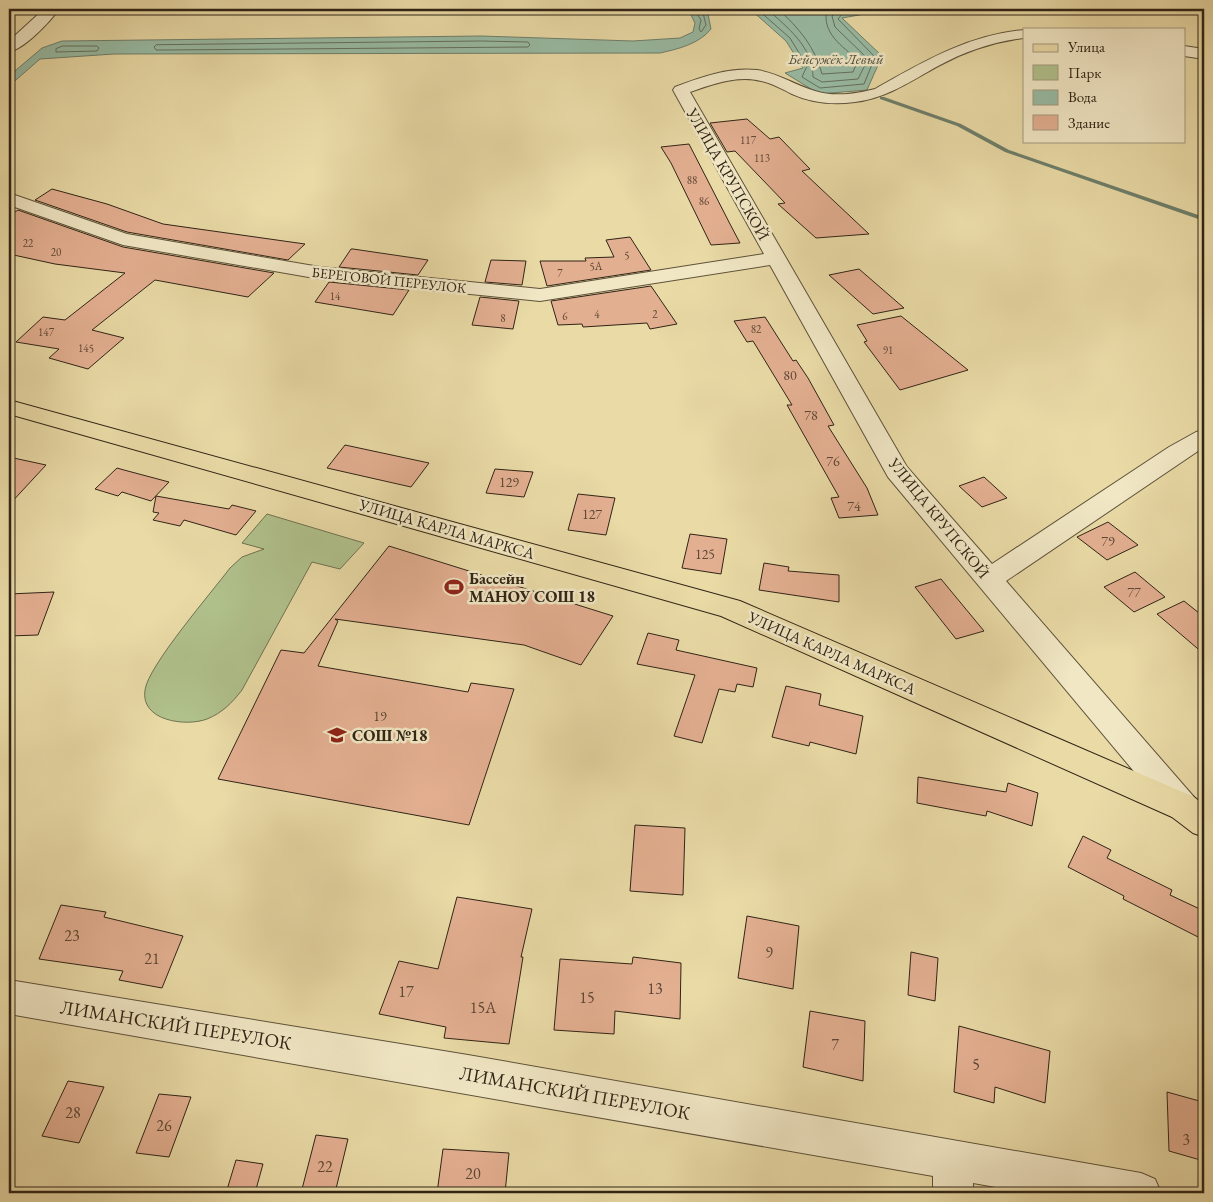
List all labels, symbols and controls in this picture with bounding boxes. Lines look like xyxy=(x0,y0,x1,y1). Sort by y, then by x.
legend xyxy=(1023,28,1186,142)
text: Улица xyxy=(1067,37,1105,56)
water label: Бейсужёк Левый xyxy=(787,49,884,68)
text: Парк xyxy=(1068,63,1101,82)
text: Вода xyxy=(1068,87,1097,106)
street label: УЛИЦА КРУПСКОЙ xyxy=(681,103,774,244)
text: Здание xyxy=(1068,113,1110,132)
house number: 117 xyxy=(740,133,757,147)
house number: 113 xyxy=(754,151,770,165)
house number: 88 xyxy=(687,173,697,187)
house number: 86 xyxy=(699,194,710,208)
house number: 22 xyxy=(23,236,34,250)
house number: 20 xyxy=(51,245,61,259)
house number: 5 xyxy=(624,248,630,262)
house number: 5А xyxy=(590,259,603,273)
street label: БЕРЕГОВОЙ ПЕРЕУЛОК xyxy=(311,263,468,297)
house number: 7 xyxy=(557,266,563,280)
house number: 14 xyxy=(330,289,341,303)
house number: 4 xyxy=(594,307,600,321)
house number: 2 xyxy=(652,307,658,321)
house number: 6 xyxy=(562,309,568,323)
house number: 8 xyxy=(500,311,506,325)
house number: 82 xyxy=(751,322,762,336)
house number: 147 xyxy=(38,325,55,339)
house number: 145 xyxy=(78,341,94,355)
house number: 91 xyxy=(883,343,893,357)
house number: 80 xyxy=(783,366,797,384)
house number: 78 xyxy=(804,406,818,424)
house number: 76 xyxy=(826,452,840,470)
street label: УЛИЦА КРУПСКОЙ xyxy=(883,453,994,583)
house number: 129 xyxy=(499,473,519,491)
street label: УЛИЦА КАРЛА МАРКСА xyxy=(356,494,538,564)
house number: 74 xyxy=(847,497,861,515)
house number: 127 xyxy=(582,505,602,523)
house number: 79 xyxy=(1101,532,1115,550)
house number: 125 xyxy=(695,545,715,563)
place label: Бассейн МАНОУ СОШ 18 xyxy=(469,568,595,607)
sports icon: Бассейн МАНОУ СОШ 18 xyxy=(443,576,465,598)
house number: 77 xyxy=(1127,583,1141,601)
street label: УЛИЦА КАРЛА МАРКСА xyxy=(744,606,920,700)
house number: 19 xyxy=(373,707,387,725)
school or university icon: СОШ №18 xyxy=(326,724,348,746)
place label: СОШ №18 xyxy=(352,725,427,746)
house number: 23 xyxy=(64,925,80,946)
house number: 9 xyxy=(765,942,773,963)
house number: 21 xyxy=(144,948,160,969)
house number: 13 xyxy=(647,978,663,999)
house number: 17 xyxy=(398,981,414,1002)
house number: 15 xyxy=(579,987,595,1008)
street label: ЛИМАНСКИЙ ПЕРЕУЛОК xyxy=(59,994,294,1056)
house number: 15А xyxy=(470,997,497,1018)
house number: 7 xyxy=(831,1034,839,1055)
house number: 5 xyxy=(972,1054,980,1075)
street label: ЛИМАНСКИЙ ПЕРЕУЛОК xyxy=(458,1060,693,1126)
house number: 28 xyxy=(65,1102,81,1123)
house number: 26 xyxy=(156,1115,172,1136)
house number: 3 xyxy=(1182,1129,1190,1150)
house number: 22 xyxy=(317,1156,333,1177)
house number: 20 xyxy=(465,1163,481,1184)

